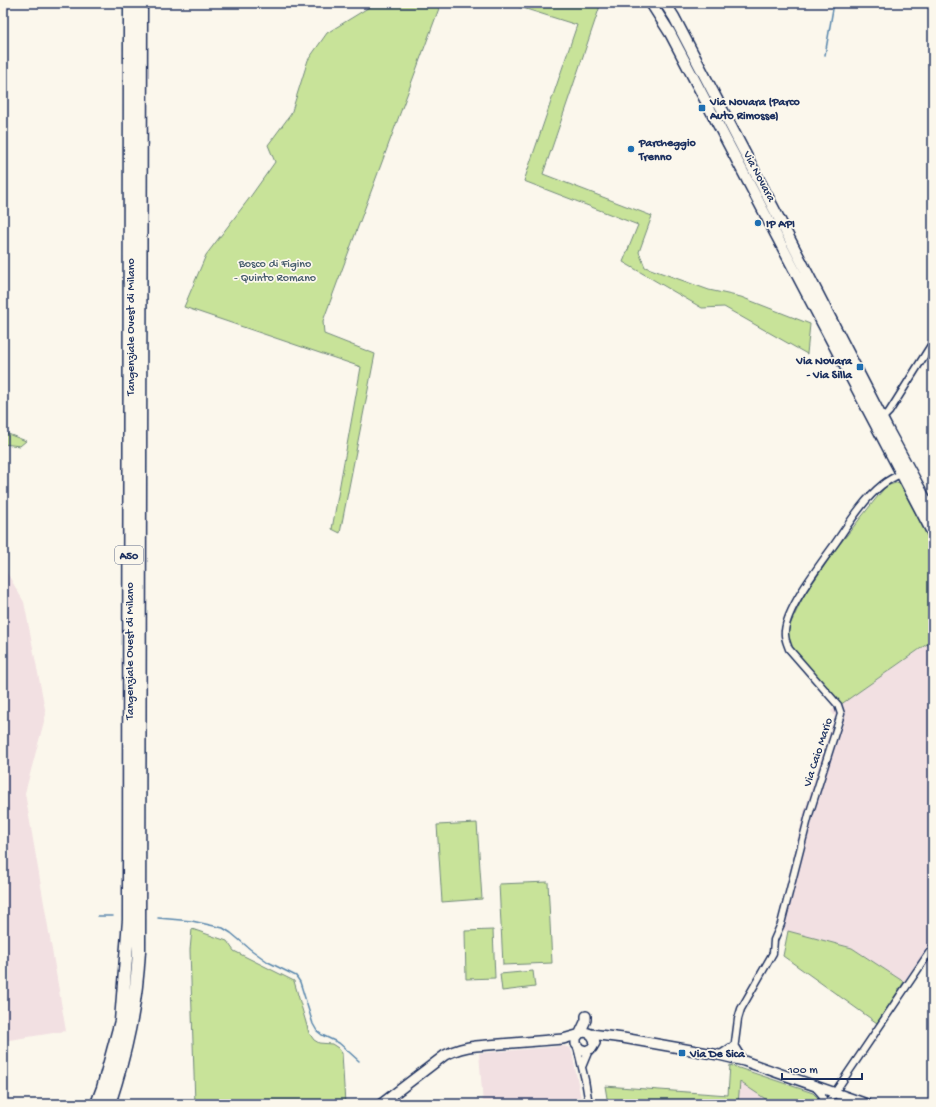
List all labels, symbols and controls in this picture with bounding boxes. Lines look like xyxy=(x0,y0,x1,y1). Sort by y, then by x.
place label: Via Novara (Parco Auto Rimosse) xyxy=(709,96,801,124)
marker: Via Novara (Parco Auto Rimosse) xyxy=(697,103,707,113)
place label: Parcheggio Trenno xyxy=(638,137,697,165)
marker: Parcheggio Trenno xyxy=(626,144,636,154)
street label: Via Novara xyxy=(739,148,778,205)
marker: IP API xyxy=(753,218,763,228)
place label: IP API xyxy=(766,218,795,232)
street label: Tangenziale Ovest di Milano xyxy=(125,258,139,397)
park label: Bosco di Figino - Quinto Romano xyxy=(234,258,316,286)
place label: Via Novara - Via Silla xyxy=(795,355,853,383)
marker: Via Novara - Via Silla xyxy=(855,362,865,372)
road number: A50 xyxy=(115,546,143,564)
street label: Tangenziale Ovest di Milano xyxy=(124,582,138,721)
street label: Via Caio Mario xyxy=(801,716,837,790)
marker: Via De Sica xyxy=(677,1048,687,1058)
place label: Via De Sica xyxy=(689,1048,746,1062)
scale bar xyxy=(782,1055,862,1081)
text: 100 m xyxy=(787,1064,818,1078)

